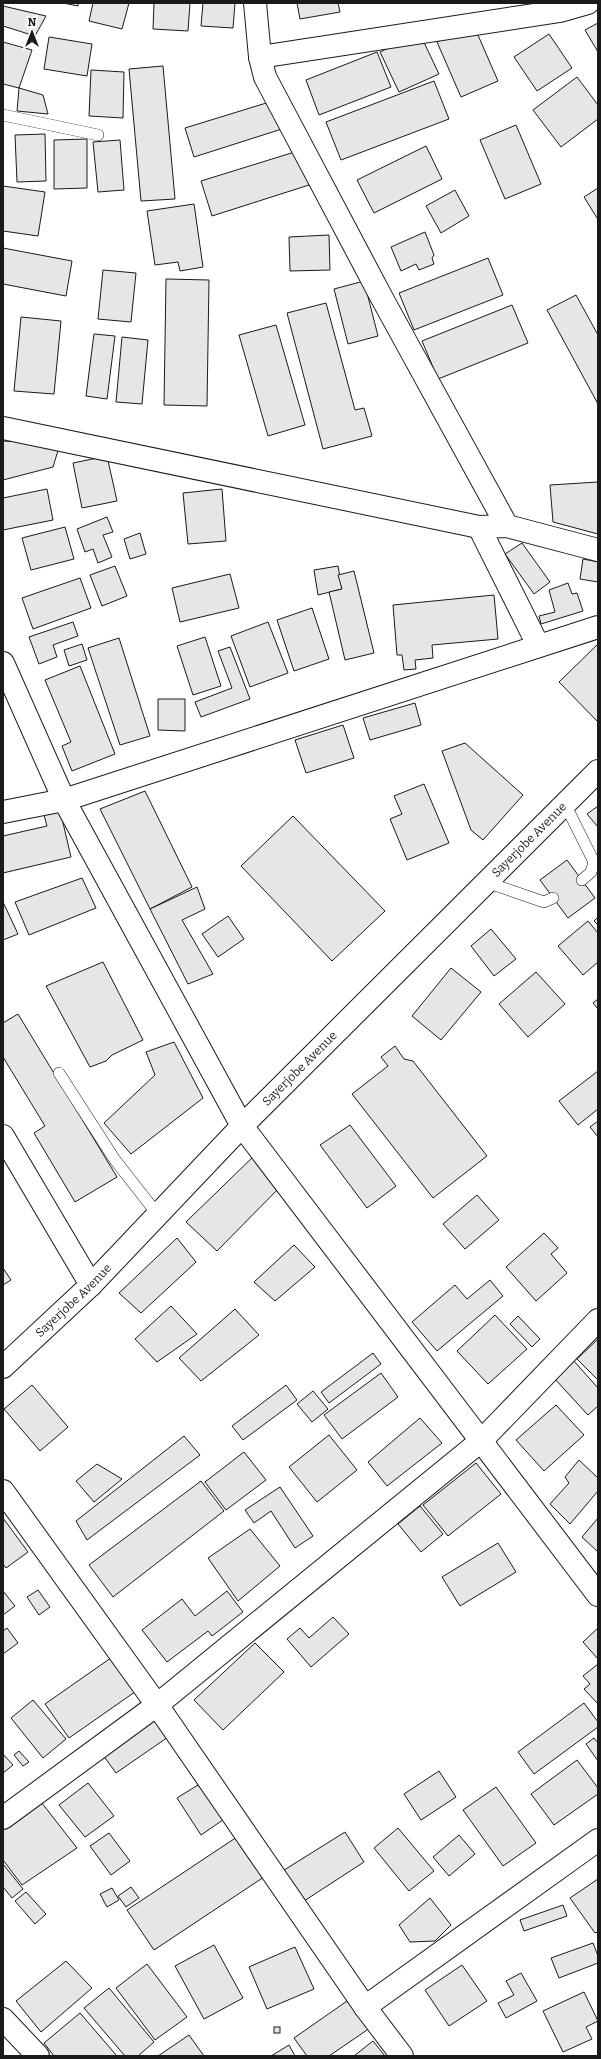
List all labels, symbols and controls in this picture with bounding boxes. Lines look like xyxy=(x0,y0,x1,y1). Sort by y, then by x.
north arrow xyxy=(12,12,52,52)
text: N xyxy=(28,16,37,29)
street label: Sayerjobe Avenue xyxy=(489,800,569,880)
street label: Sayerjobe Avenue xyxy=(259,1028,340,1109)
street label: Sayerjobe Avenue xyxy=(33,1261,114,1340)

